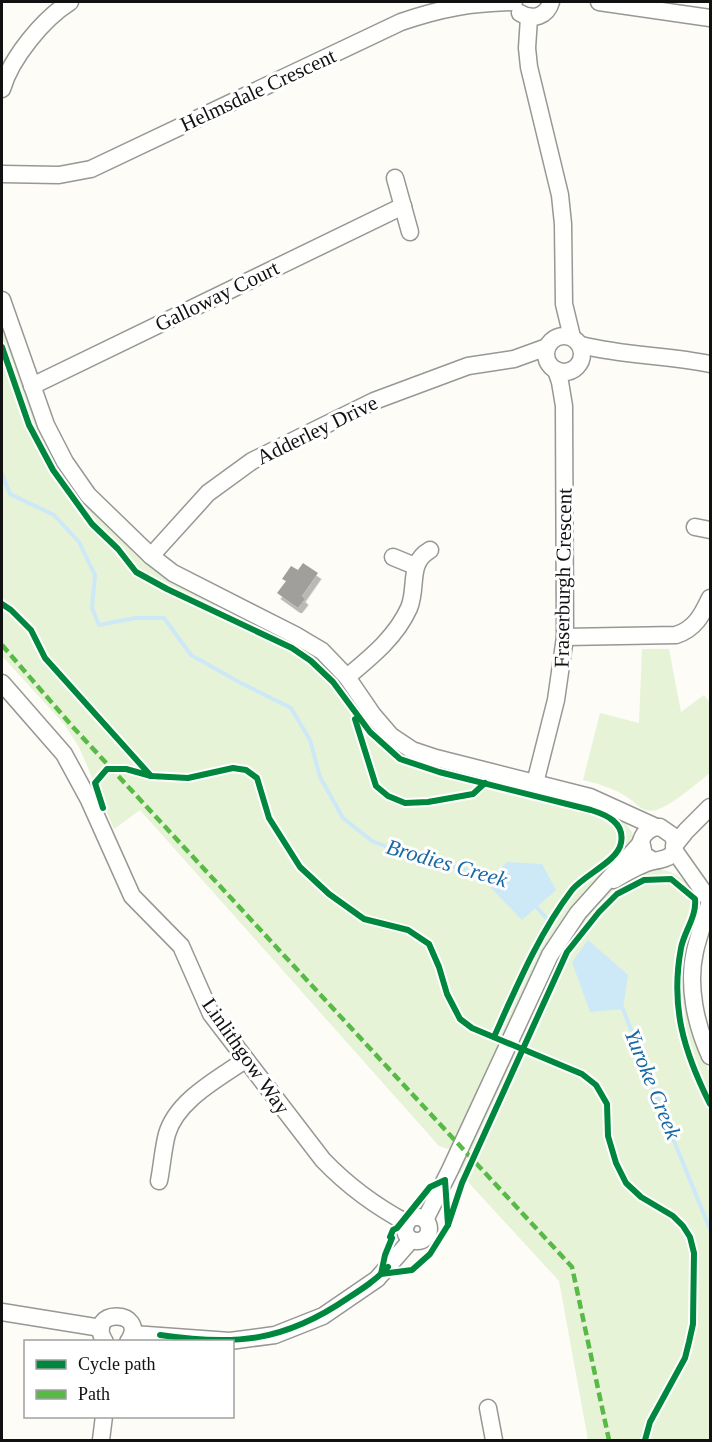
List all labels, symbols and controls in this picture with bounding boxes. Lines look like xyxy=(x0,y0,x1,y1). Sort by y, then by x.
street label: Helmsdale Crescent xyxy=(177,43,340,136)
street label: Galloway Court xyxy=(151,256,283,336)
street label: Adderley Drive xyxy=(253,390,381,470)
street label: Fraserburgh Crescent xyxy=(549,488,577,668)
water label: Brodies Creek xyxy=(384,834,512,893)
street label: Linlithgow Way xyxy=(197,993,295,1119)
water label: Yuroke Creek xyxy=(620,1025,687,1144)
legend xyxy=(24,1340,234,1418)
text: Cycle path xyxy=(78,1354,155,1374)
text: Path xyxy=(78,1384,110,1404)

